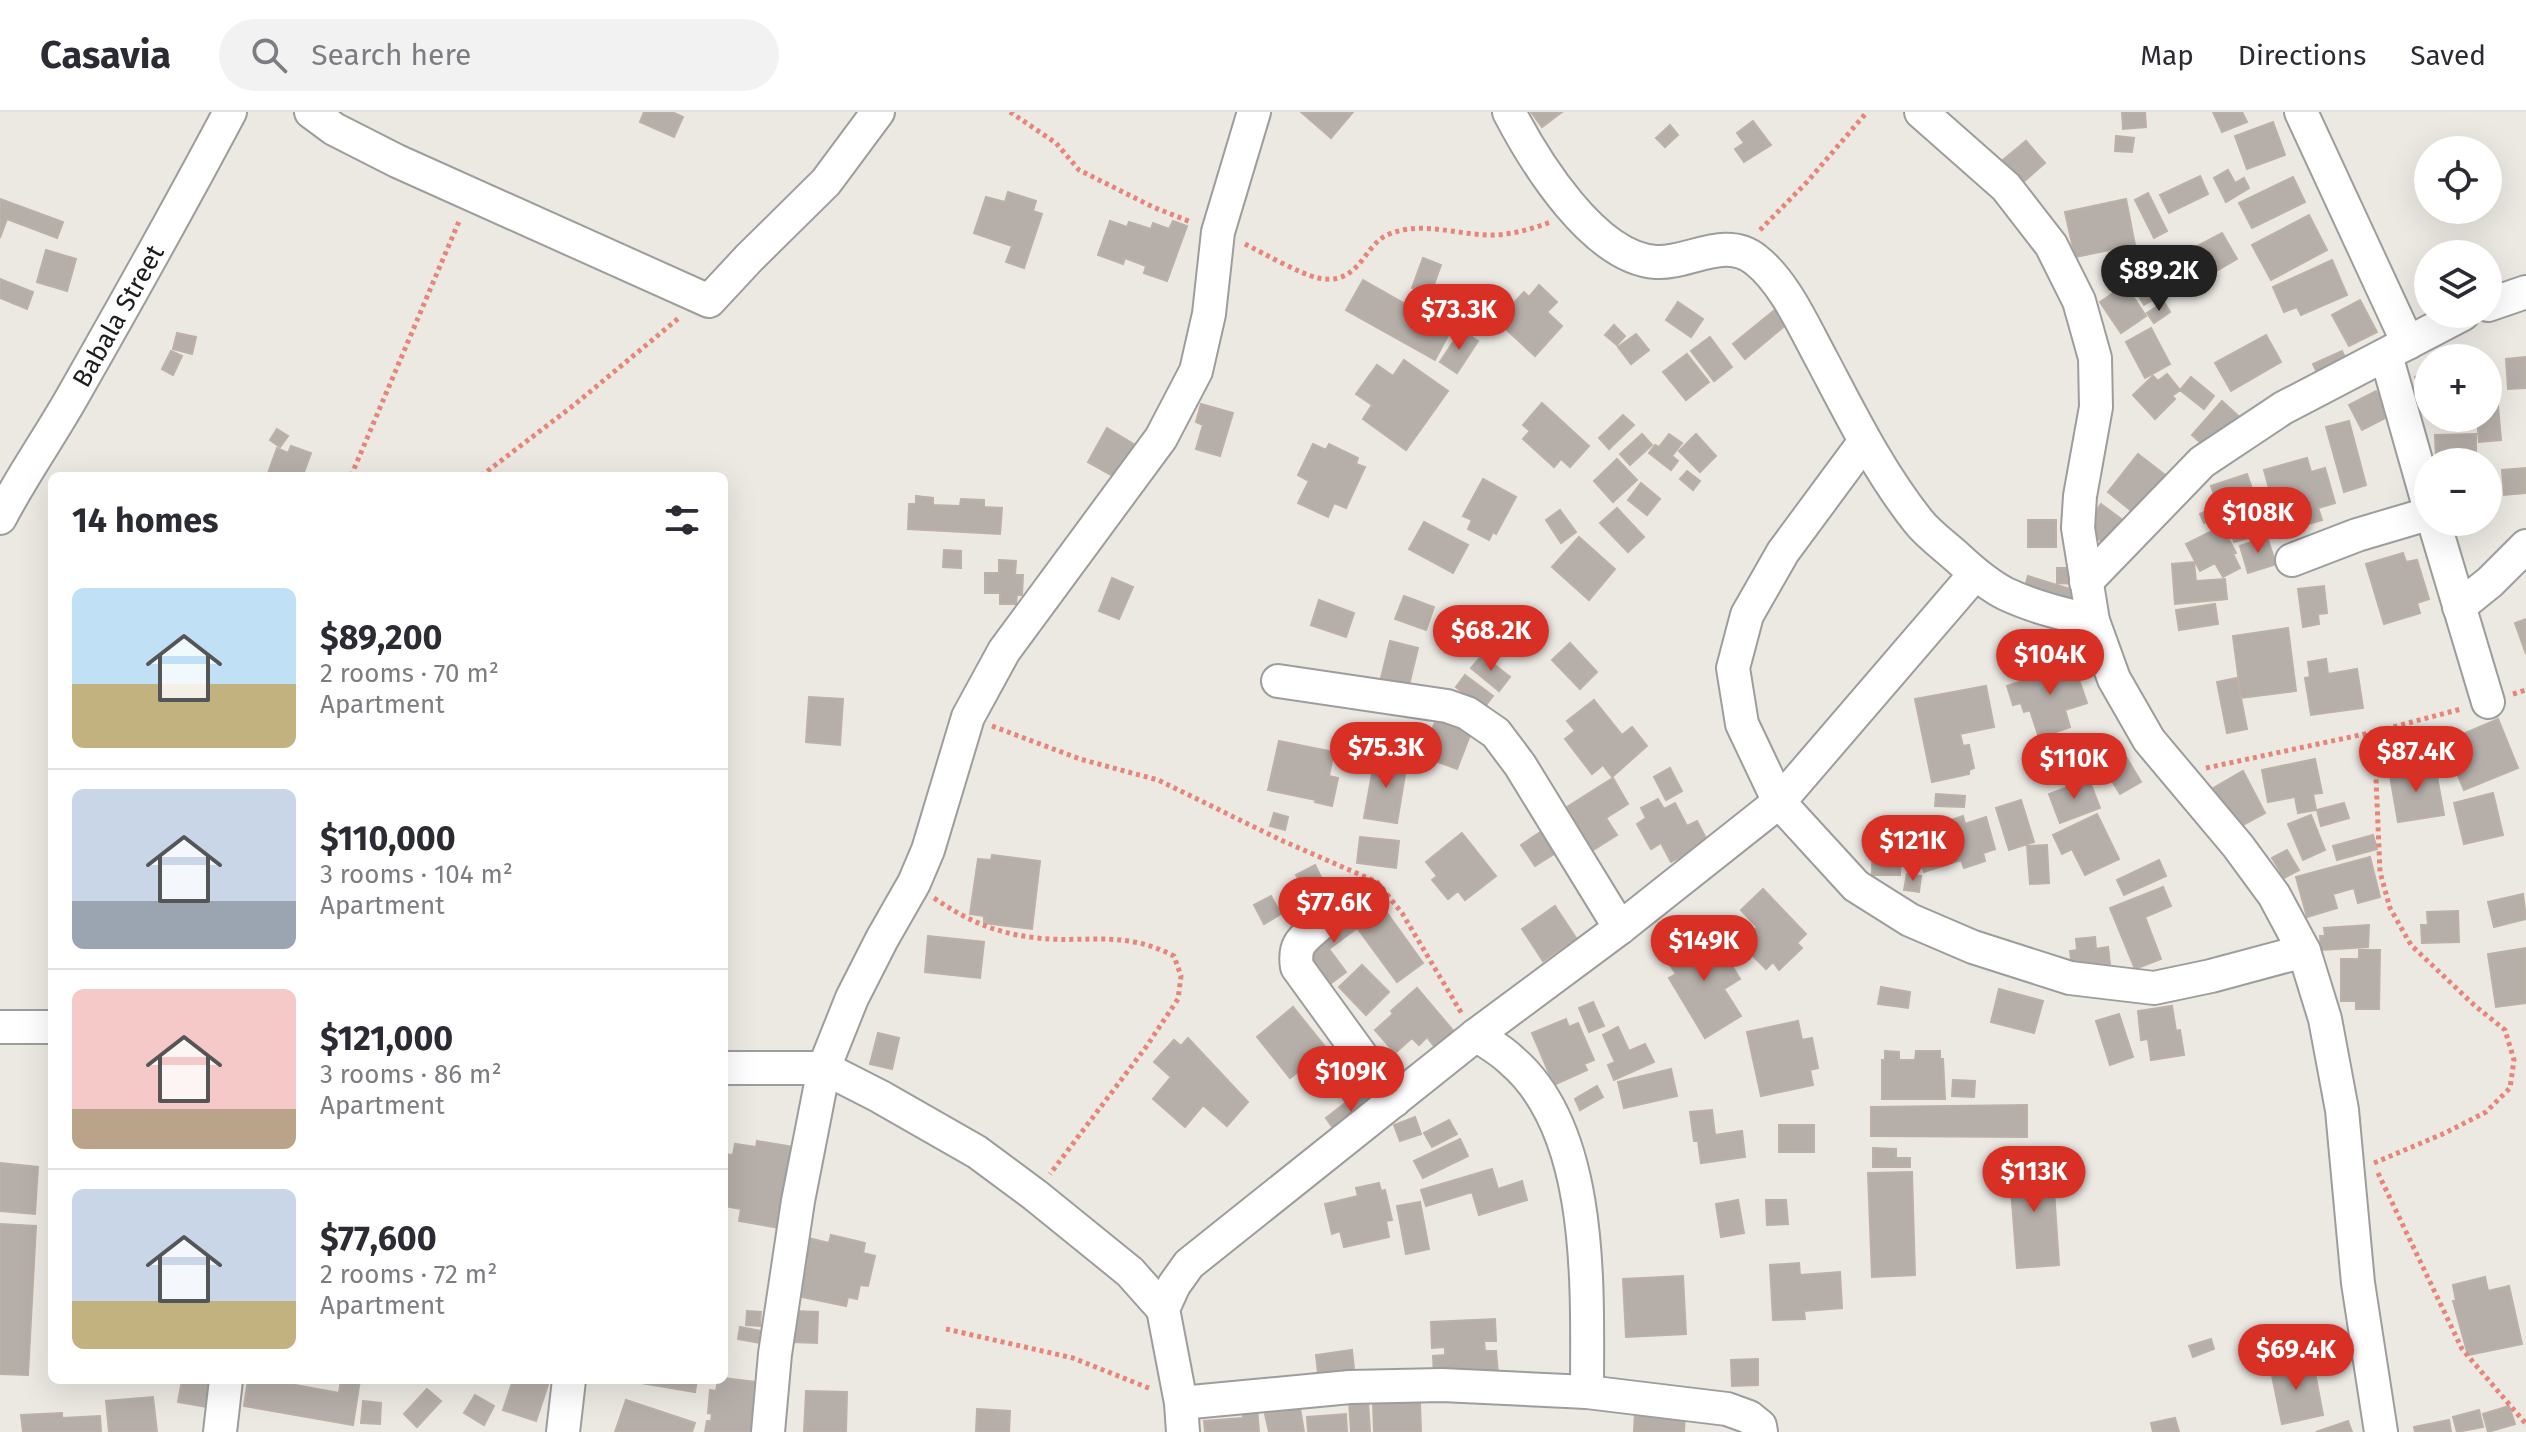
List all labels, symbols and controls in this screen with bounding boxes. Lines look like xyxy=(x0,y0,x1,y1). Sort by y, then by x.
search box xyxy=(219,19,779,91)
text: Casavia xyxy=(40,32,171,78)
icon: search xyxy=(247,33,291,77)
text: Search here xyxy=(311,37,471,73)
text: Map xyxy=(2140,39,2194,72)
text: Directions xyxy=(2238,39,2366,72)
text: Saved xyxy=(2410,39,2486,72)
map controls xyxy=(2414,136,2502,536)
button: locate xyxy=(2414,136,2502,224)
street label: Babala Street xyxy=(66,239,170,392)
button: layers xyxy=(2414,240,2502,328)
pin: $89.2K xyxy=(2094,245,2224,313)
text: $89.2K xyxy=(2119,255,2199,286)
pin: $73.3K xyxy=(1394,284,1524,352)
text: $73.3K xyxy=(1421,294,1497,325)
button: + xyxy=(2414,344,2502,432)
button: − xyxy=(2414,448,2502,536)
pin: $108K xyxy=(2202,487,2314,555)
text: $108K xyxy=(2222,497,2294,528)
icon: filters xyxy=(660,498,704,542)
text: 14 homes xyxy=(72,500,218,541)
pin: $68.2K xyxy=(1426,605,1556,673)
text: $68.2K xyxy=(1451,615,1531,646)
text: $89,200 xyxy=(320,617,442,658)
icon: home xyxy=(136,620,232,716)
pin: $104K xyxy=(1994,629,2106,697)
text: $104K xyxy=(2014,639,2086,670)
text: 2 rooms · 70 m² xyxy=(320,658,499,689)
text: Apartment xyxy=(320,689,445,720)
pin: $75.3K xyxy=(1321,722,1451,790)
pin: $87.4K xyxy=(2351,726,2481,794)
text: $75.3K xyxy=(1348,732,1424,763)
pin: $110K xyxy=(2018,733,2130,801)
text: $87.4K xyxy=(2377,736,2455,767)
text: $110K xyxy=(2040,743,2108,774)
pin: $121K xyxy=(1857,815,1969,883)
text: $110,000 xyxy=(320,818,456,859)
icon: home xyxy=(136,821,232,917)
text: $121K xyxy=(1880,825,1946,856)
text: 3 rooms · 104 m² xyxy=(320,859,513,890)
pin: $77.6K xyxy=(1269,877,1399,945)
text: $77.6K xyxy=(1296,887,1372,918)
text: Apartment xyxy=(320,890,445,921)
pin: $149K xyxy=(1648,915,1760,983)
text: $149K xyxy=(1669,925,1739,956)
text: $121,000 xyxy=(320,1018,453,1059)
icon: home xyxy=(136,1021,232,1117)
pin: $109K xyxy=(1295,1046,1407,1114)
text: $109K xyxy=(1315,1056,1387,1087)
text: 3 rooms · 86 m² xyxy=(320,1059,502,1090)
text: Apartment xyxy=(320,1090,445,1121)
pin: $113K xyxy=(1978,1146,2090,1214)
text: $113K xyxy=(2001,1156,2067,1187)
text: $77,600 xyxy=(320,1218,437,1259)
icon: home xyxy=(136,1221,232,1317)
text: 2 rooms · 72 m² xyxy=(320,1259,497,1290)
text: Apartment xyxy=(320,1290,445,1321)
pin: $69.4K xyxy=(2231,1324,2361,1392)
text: $69.4K xyxy=(2256,1334,2336,1365)

